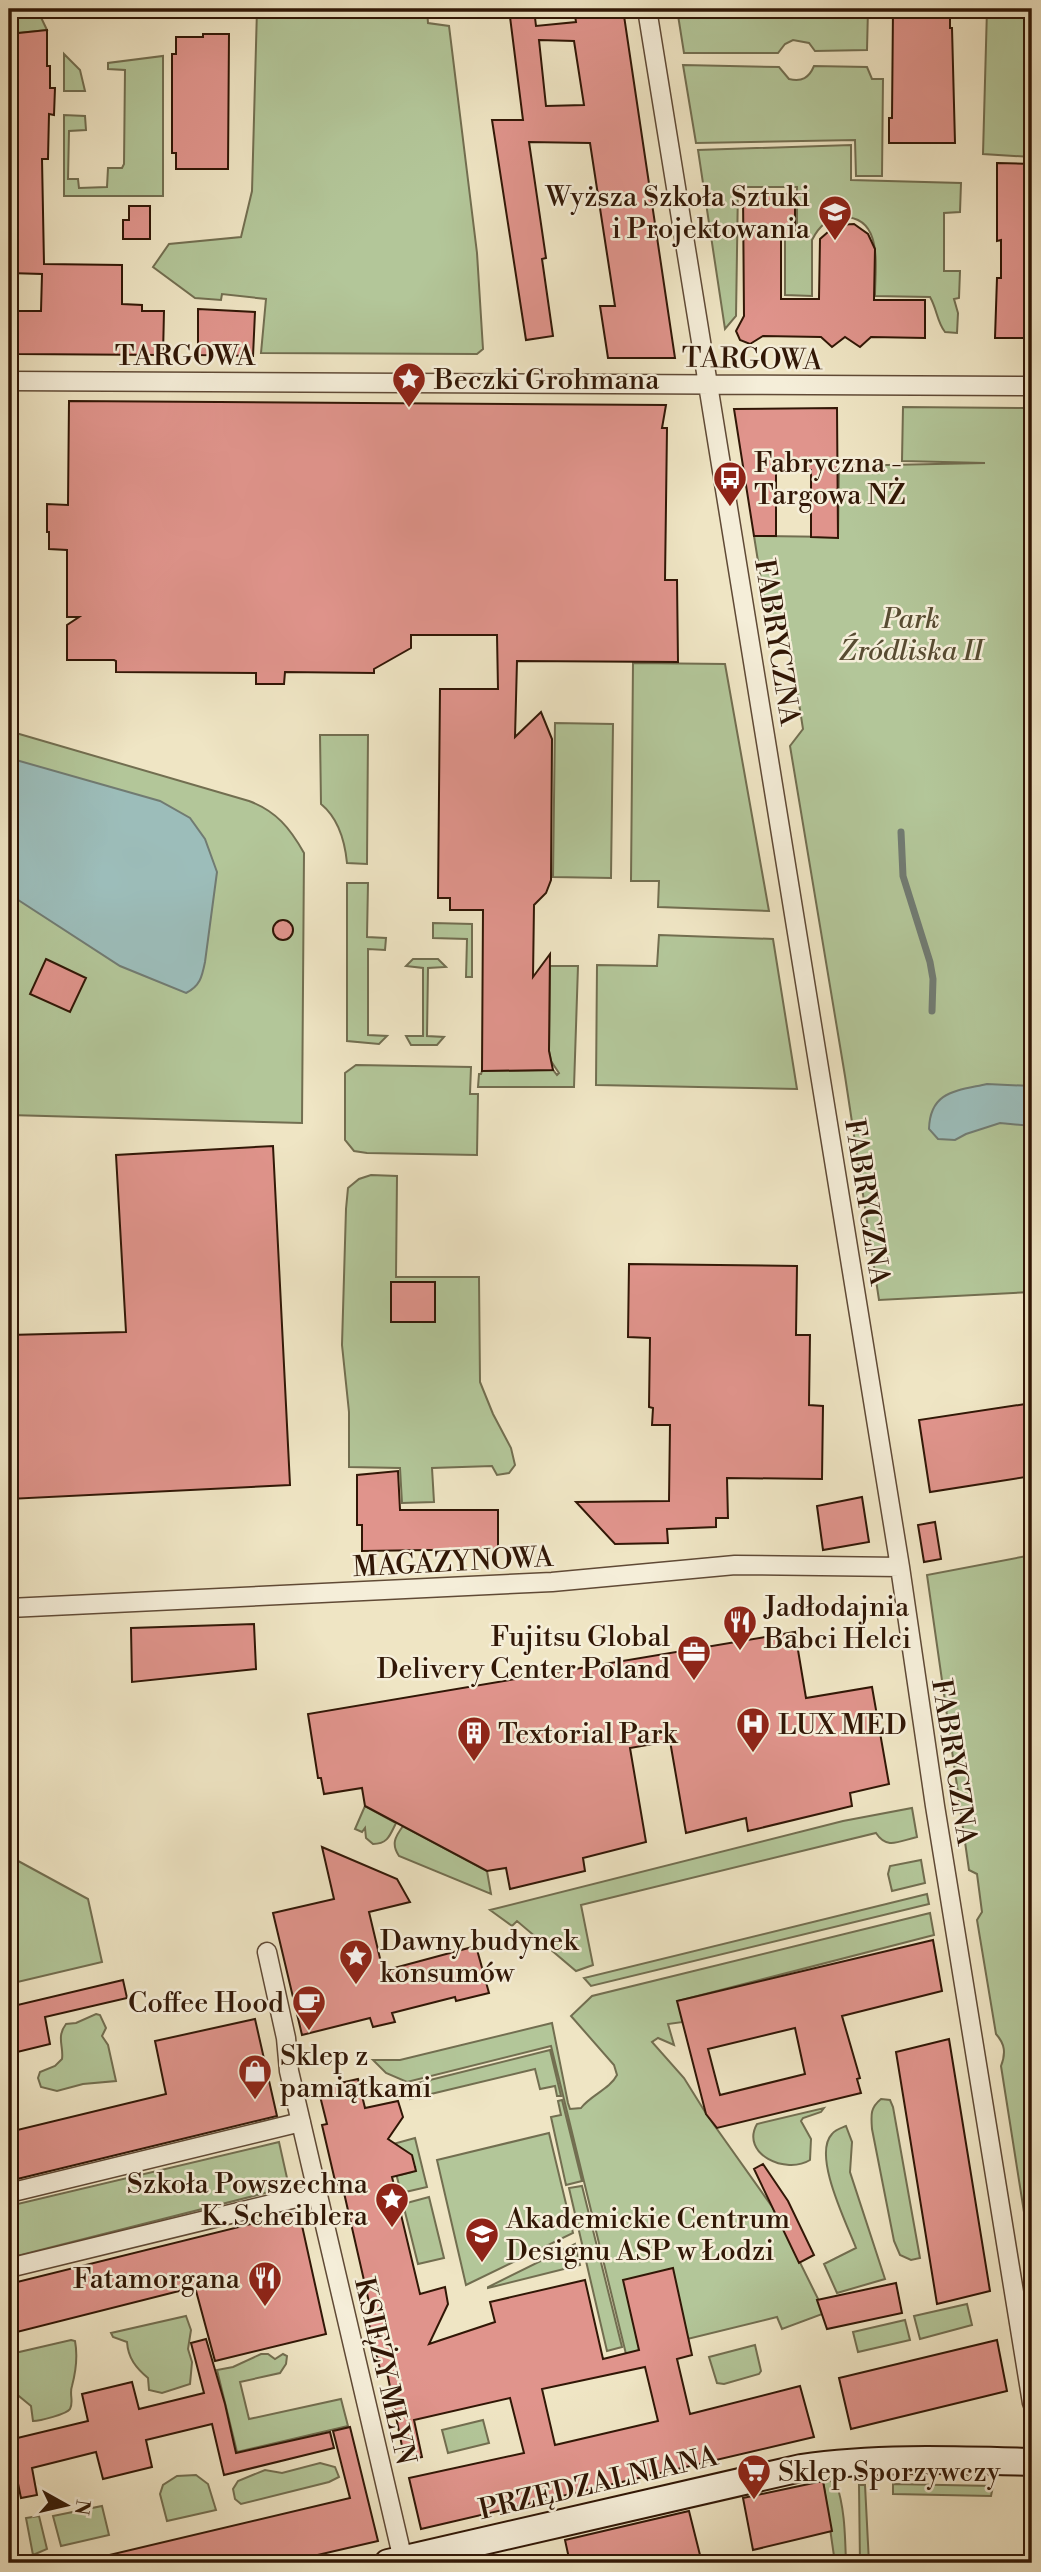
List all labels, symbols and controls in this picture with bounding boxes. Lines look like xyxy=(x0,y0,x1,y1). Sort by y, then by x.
place label: Wyższa Szkoła Sztuki i Projektowania xyxy=(544,180,811,247)
school or university icon: Wyższa Szkoła Sztuki i Projektowania xyxy=(816,193,854,242)
street label: TARGOWA xyxy=(115,339,256,374)
street label: TARGOWA xyxy=(681,341,823,378)
place icon: Beczki Grohmana xyxy=(390,360,428,409)
place label: Beczki Grohmana xyxy=(433,363,660,398)
place label: Fabryczna - Targowa NŻ xyxy=(754,446,906,513)
bus stop icon: Fabryczna - Targowa NŻ xyxy=(711,459,749,508)
street label: FABRYCZNA xyxy=(746,557,807,729)
park label: Park Źródliska II xyxy=(839,602,986,669)
street label: FABRYCZNA xyxy=(836,1117,897,1289)
street label: MAGAZYNOWA xyxy=(352,1540,555,1585)
place label: Jadłodajnia Babci Helci xyxy=(763,1590,911,1657)
restaurant icon: Jadłodajnia Babci Helci xyxy=(721,1603,759,1652)
place label: Fujitsu Global Delivery Center Poland xyxy=(377,1620,670,1687)
office icon: Fujitsu Global Delivery Center Poland xyxy=(675,1633,713,1682)
street label: FABRYCZNA xyxy=(923,1677,984,1849)
hospital icon: LUX MED xyxy=(734,1705,772,1754)
place label: LUX MED xyxy=(778,1708,907,1743)
building icon: Textorial Park xyxy=(455,1714,493,1763)
place label: Textorial Park xyxy=(498,1717,678,1752)
place label: Dawny budynek konsumów xyxy=(380,1924,579,1991)
place icon: Dawny budynek konsumów xyxy=(337,1937,375,1986)
cafe icon: Coffee Hood xyxy=(290,1983,328,2032)
place label: Coffee Hood xyxy=(128,1986,284,2021)
place label: Sklep z pamiątkami xyxy=(280,2039,432,2106)
shop icon: Sklep z pamiątkami xyxy=(236,2052,274,2101)
place label: Szkoła Powszechna K. Scheiblera xyxy=(127,2167,369,2234)
place icon: Szkoła Powszechna K. Scheiblera xyxy=(373,2180,411,2229)
place label: Akademickie Centrum Designu ASP w Łodzi xyxy=(505,2202,790,2269)
school or university icon: Akademickie Centrum Designu ASP w Łodzi xyxy=(463,2215,501,2264)
restaurant icon: Fatamorgana xyxy=(246,2259,284,2308)
place label: Fatamorgana xyxy=(73,2262,241,2297)
street label: KSIĘŻY MŁYN xyxy=(346,2274,424,2469)
street label: PRZĘDZALNIANA xyxy=(475,2439,722,2528)
supermarket icon: Sklep Sporzywczy xyxy=(735,2452,773,2501)
place label: Sklep Sporzywczy xyxy=(778,2455,1001,2490)
north arrow xyxy=(32,2470,102,2540)
text: N xyxy=(69,2498,95,2516)

